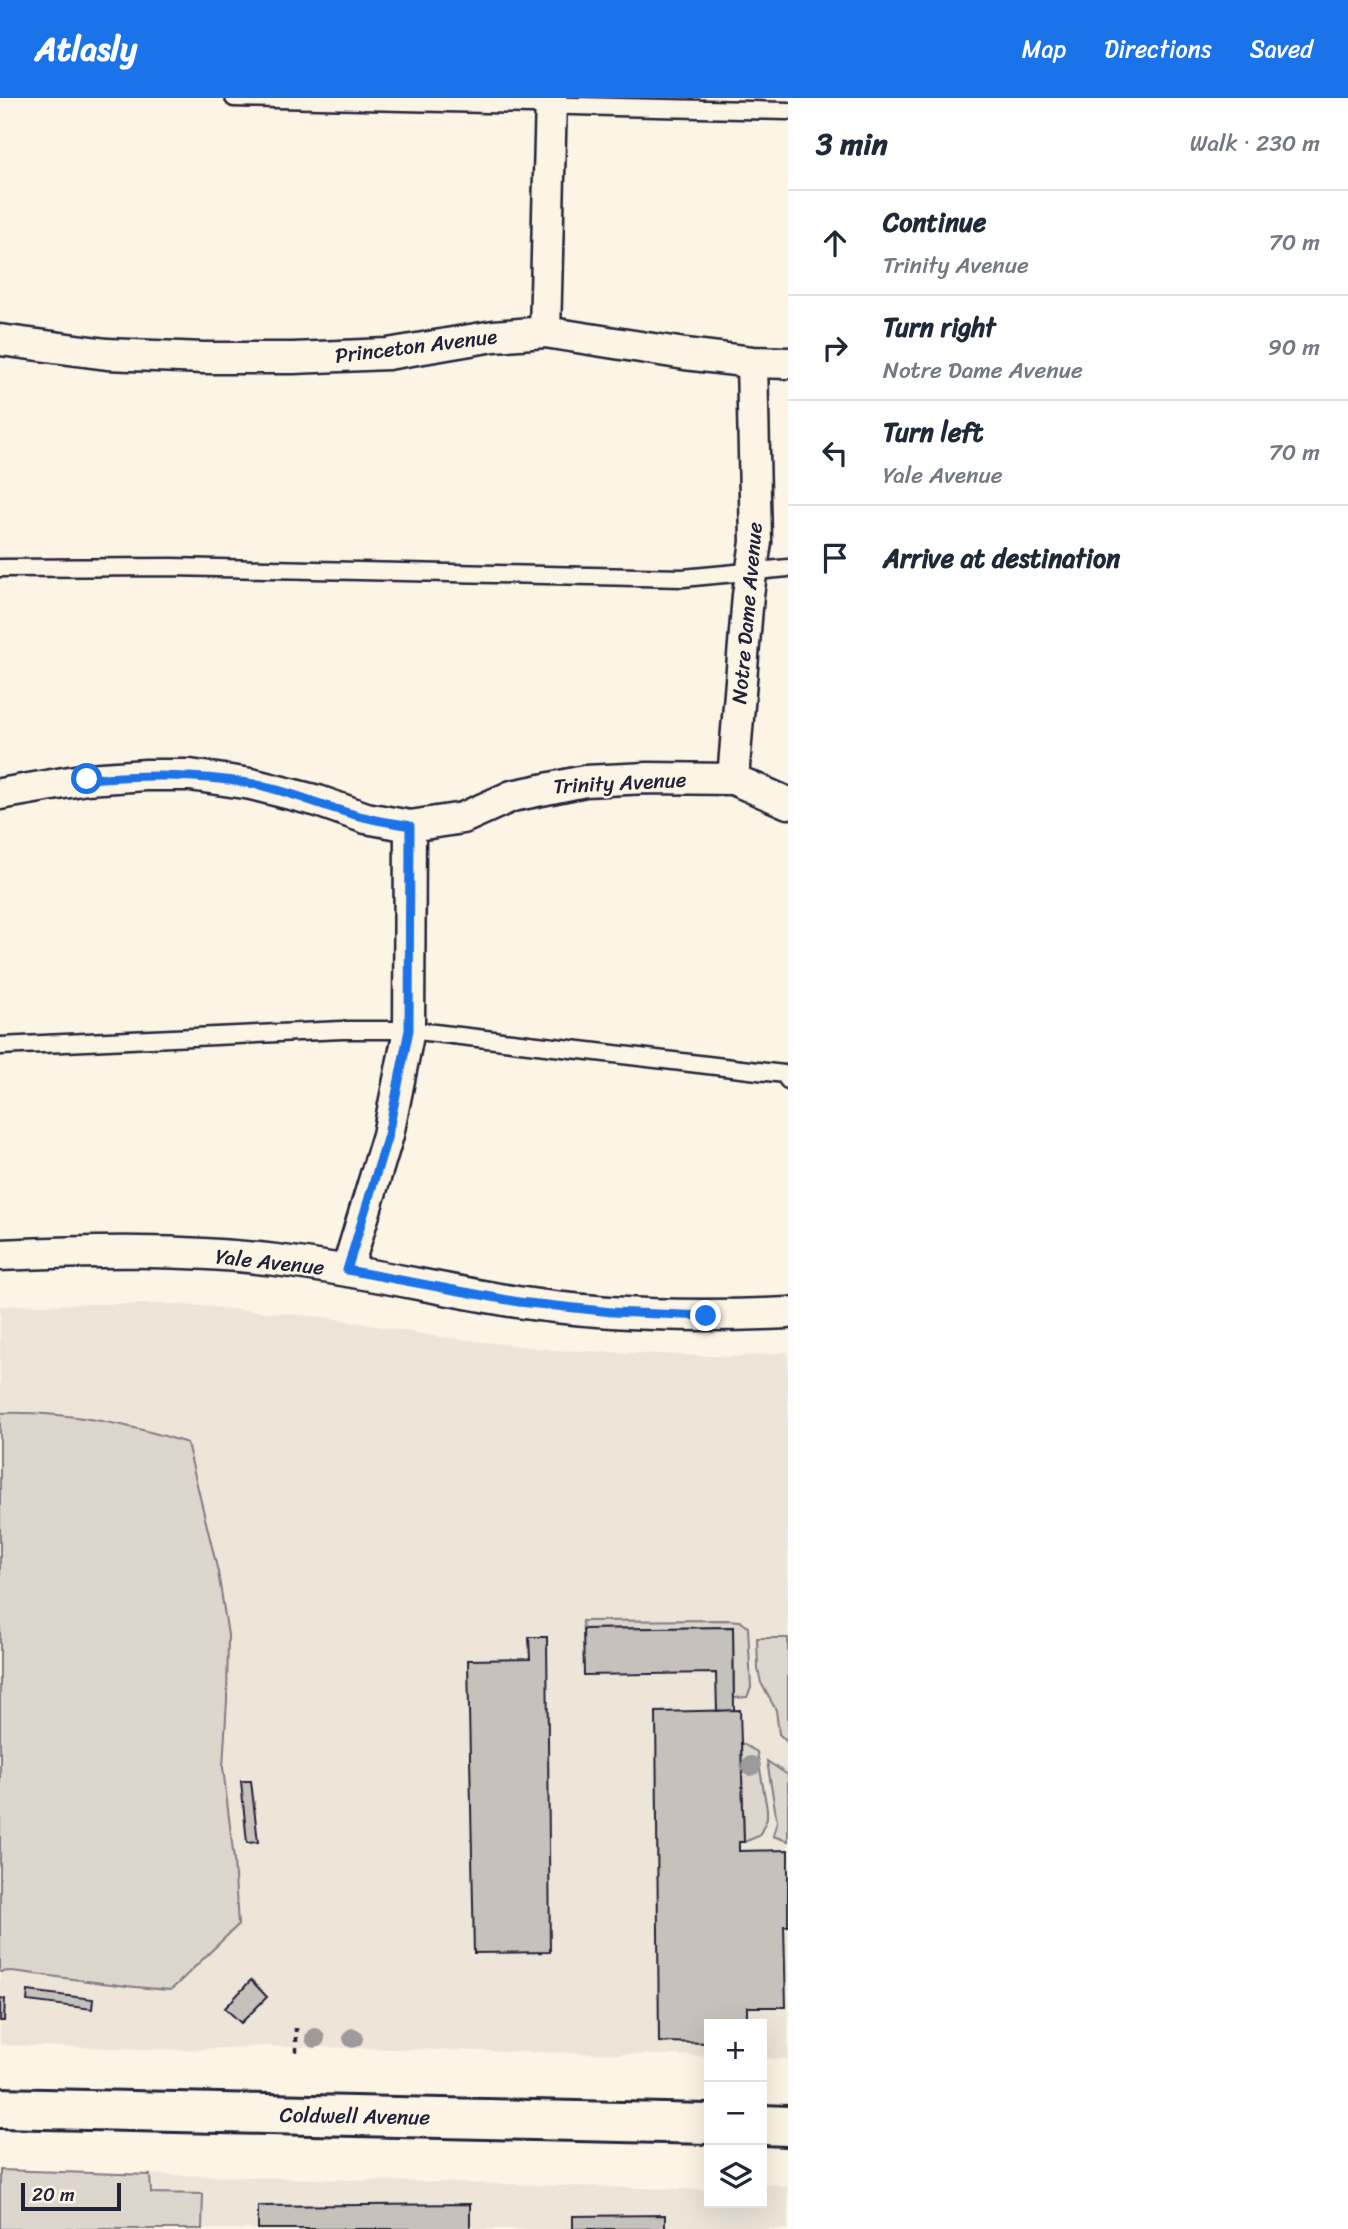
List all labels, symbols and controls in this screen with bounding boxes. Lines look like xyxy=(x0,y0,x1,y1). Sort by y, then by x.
text: Atlasly xyxy=(35,20,137,78)
text: Map xyxy=(1022,28,1066,70)
text: Directions xyxy=(1104,28,1212,70)
text: Saved xyxy=(1250,28,1313,70)
text: 3 min xyxy=(816,117,888,171)
text: Walk · 230 m xyxy=(1190,123,1320,164)
text: Continue xyxy=(883,199,986,245)
text: 70 m xyxy=(1269,222,1320,263)
icon: ahead xyxy=(816,224,854,262)
text: Trinity Avenue xyxy=(883,245,1029,286)
text: Turn right xyxy=(883,304,996,350)
street label: Princeton Avenue xyxy=(333,317,499,375)
text: 90 m xyxy=(1268,327,1320,368)
icon: right xyxy=(816,329,854,367)
text: Notre Dame Avenue xyxy=(883,350,1083,391)
text: Turn left xyxy=(883,409,983,455)
text: 70 m xyxy=(1269,432,1320,473)
icon: left xyxy=(816,434,854,472)
text: Yale Avenue xyxy=(883,455,1003,496)
street label: Notre Dame Avenue xyxy=(720,520,774,706)
text: Arrive at destination xyxy=(883,535,1120,581)
icon: arrive xyxy=(816,539,854,577)
street label: Trinity Avenue xyxy=(552,761,688,805)
route start xyxy=(71,763,102,794)
street label: Yale Avenue xyxy=(214,1237,327,1287)
route end xyxy=(690,1300,721,1331)
map controls xyxy=(704,2019,767,2208)
button: + xyxy=(704,2019,767,2082)
button: − xyxy=(704,2082,767,2145)
street label: Coldwell Avenue xyxy=(279,2096,431,2136)
button: layers xyxy=(704,2145,767,2208)
text: 20 m xyxy=(32,2178,75,2211)
scale bar xyxy=(21,2180,121,2212)

